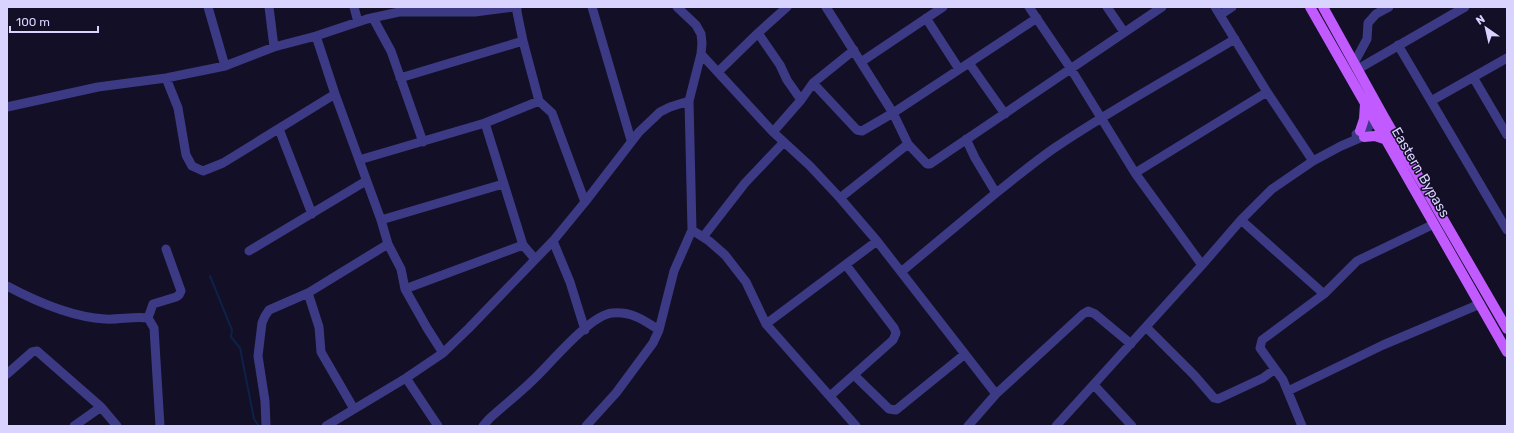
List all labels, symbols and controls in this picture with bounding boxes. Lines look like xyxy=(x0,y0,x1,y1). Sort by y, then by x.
scale bar xyxy=(10,8,98,34)
north arrow xyxy=(1466,8,1506,48)
text: N xyxy=(1474,12,1488,28)
text: 100 m xyxy=(16,15,50,29)
street label: Eastern Bypass xyxy=(1388,124,1453,220)

